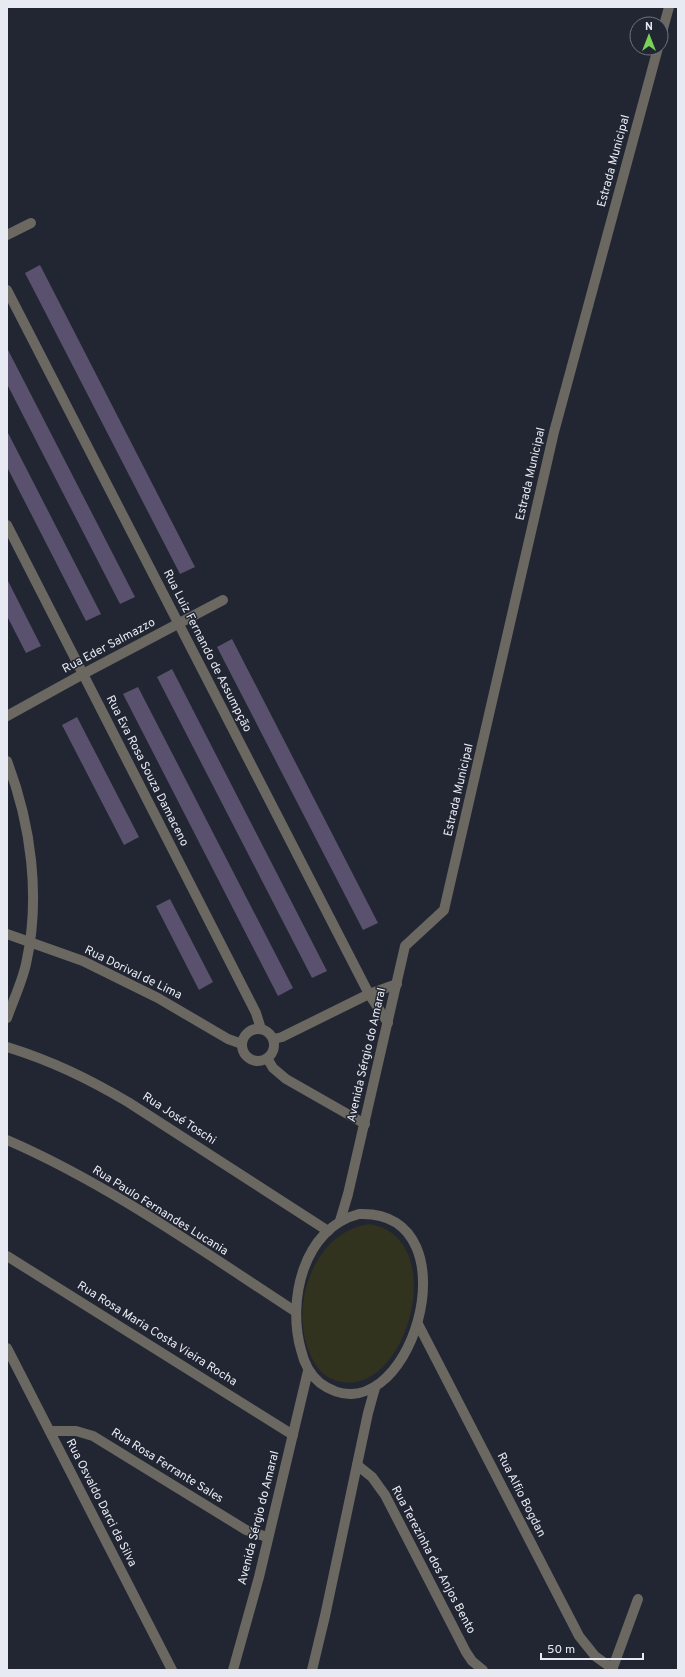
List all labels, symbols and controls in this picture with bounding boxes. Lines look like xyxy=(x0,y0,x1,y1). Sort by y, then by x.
north arrow xyxy=(629,16,669,56)
text: N xyxy=(645,20,653,34)
street label: Estrada Municipal xyxy=(594,113,634,209)
street label: Estrada Municipal xyxy=(513,426,549,522)
street label: Rua Luiz Fernando de Assumpção xyxy=(159,567,255,735)
street label: Rua Eder Salmazzo xyxy=(60,615,159,677)
street label: Rua Eva Rosa Souza Damaceno xyxy=(102,693,192,849)
street label: Estrada Municipal xyxy=(441,742,477,838)
street label: Rua Dorival de Lima xyxy=(82,942,184,1004)
street label: Avenida Sérgio do Amaral xyxy=(344,986,390,1124)
street label: Rua José Toschi xyxy=(139,1089,219,1149)
street label: Rua Paulo Fernandes Lucania xyxy=(89,1163,231,1259)
street label: Rua Rosa Maria Costa Vieira Rocha xyxy=(74,1278,240,1390)
street label: Rua Rosa Ferrante Sales xyxy=(108,1425,226,1507)
street label: Rua Osvaldo Darci da Silva xyxy=(62,1436,140,1570)
street label: Avenida Sérgio do Amaral xyxy=(235,1449,283,1587)
street label: Rua Alfio Bogdan xyxy=(493,1450,549,1540)
street label: Rua Terezinha dos Anjos Bento xyxy=(387,1483,479,1637)
scale bar xyxy=(541,1635,643,1661)
text: 50 m xyxy=(547,1642,575,1658)

